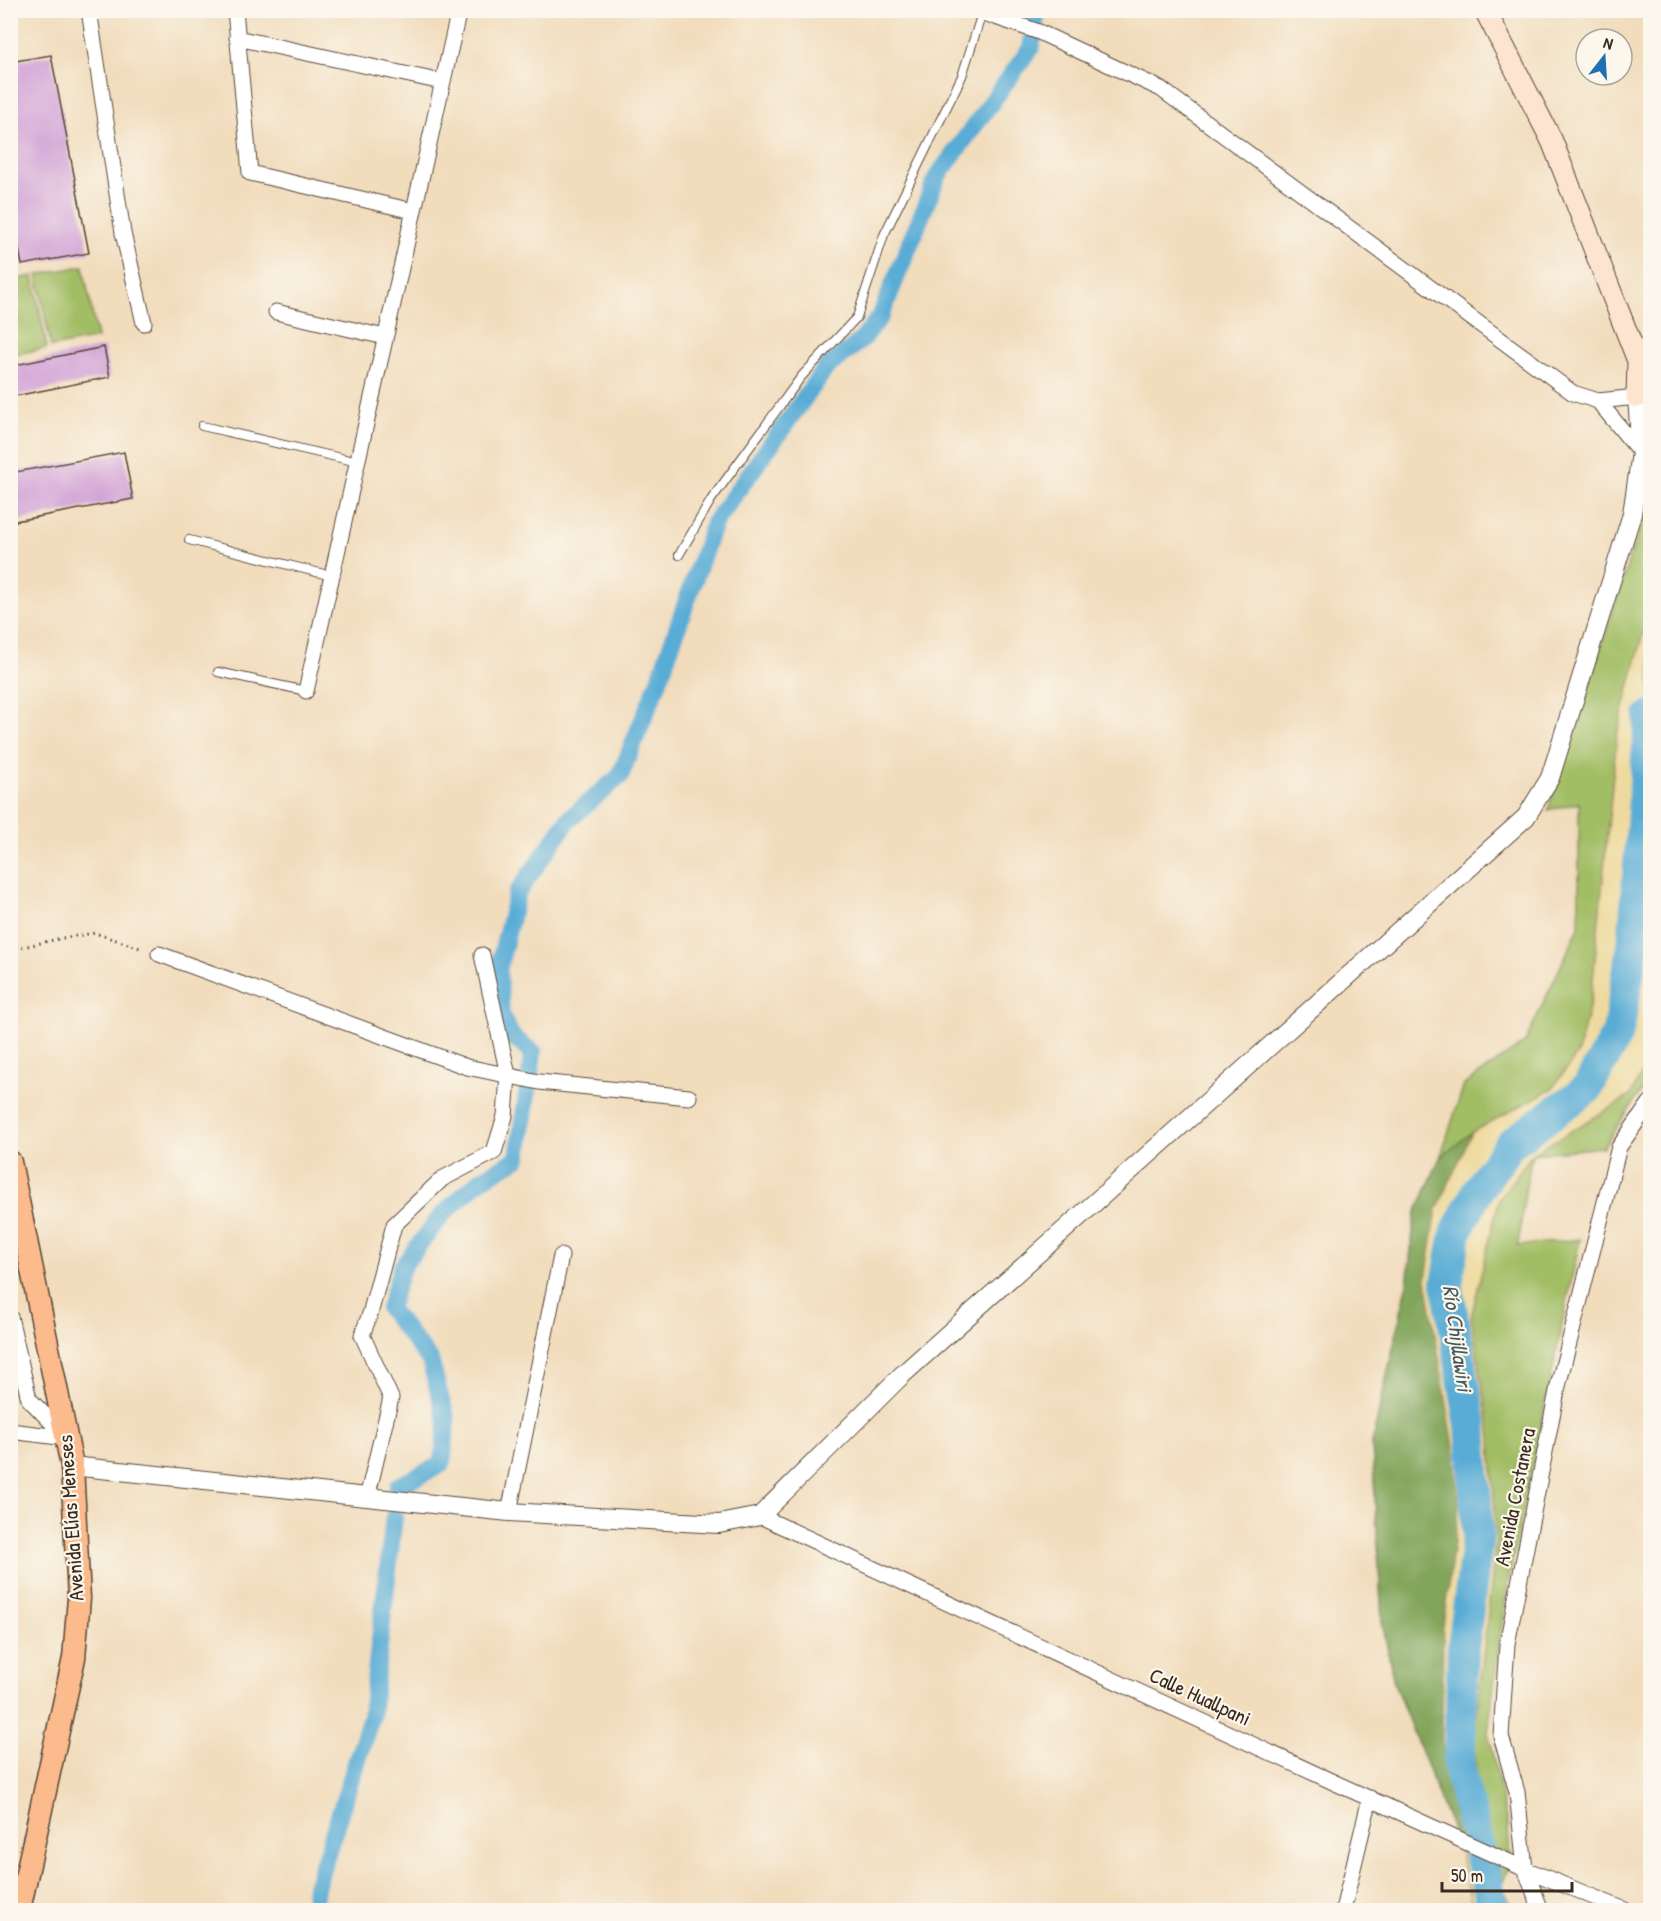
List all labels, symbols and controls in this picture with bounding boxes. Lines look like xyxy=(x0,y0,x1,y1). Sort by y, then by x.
north arrow xyxy=(1574,27,1634,87)
text: N xyxy=(1601,31,1616,55)
water label: Río Chijllawiri xyxy=(1436,1283,1481,1395)
street label: Avenida Costanera xyxy=(1487,1425,1542,1568)
street label: Avenida Elías Meneses xyxy=(50,1434,91,1602)
street label: Calle Huallpani xyxy=(1145,1660,1256,1733)
scale bar xyxy=(1442,1855,1572,1893)
text: 50 m xyxy=(1451,1863,1483,1888)

